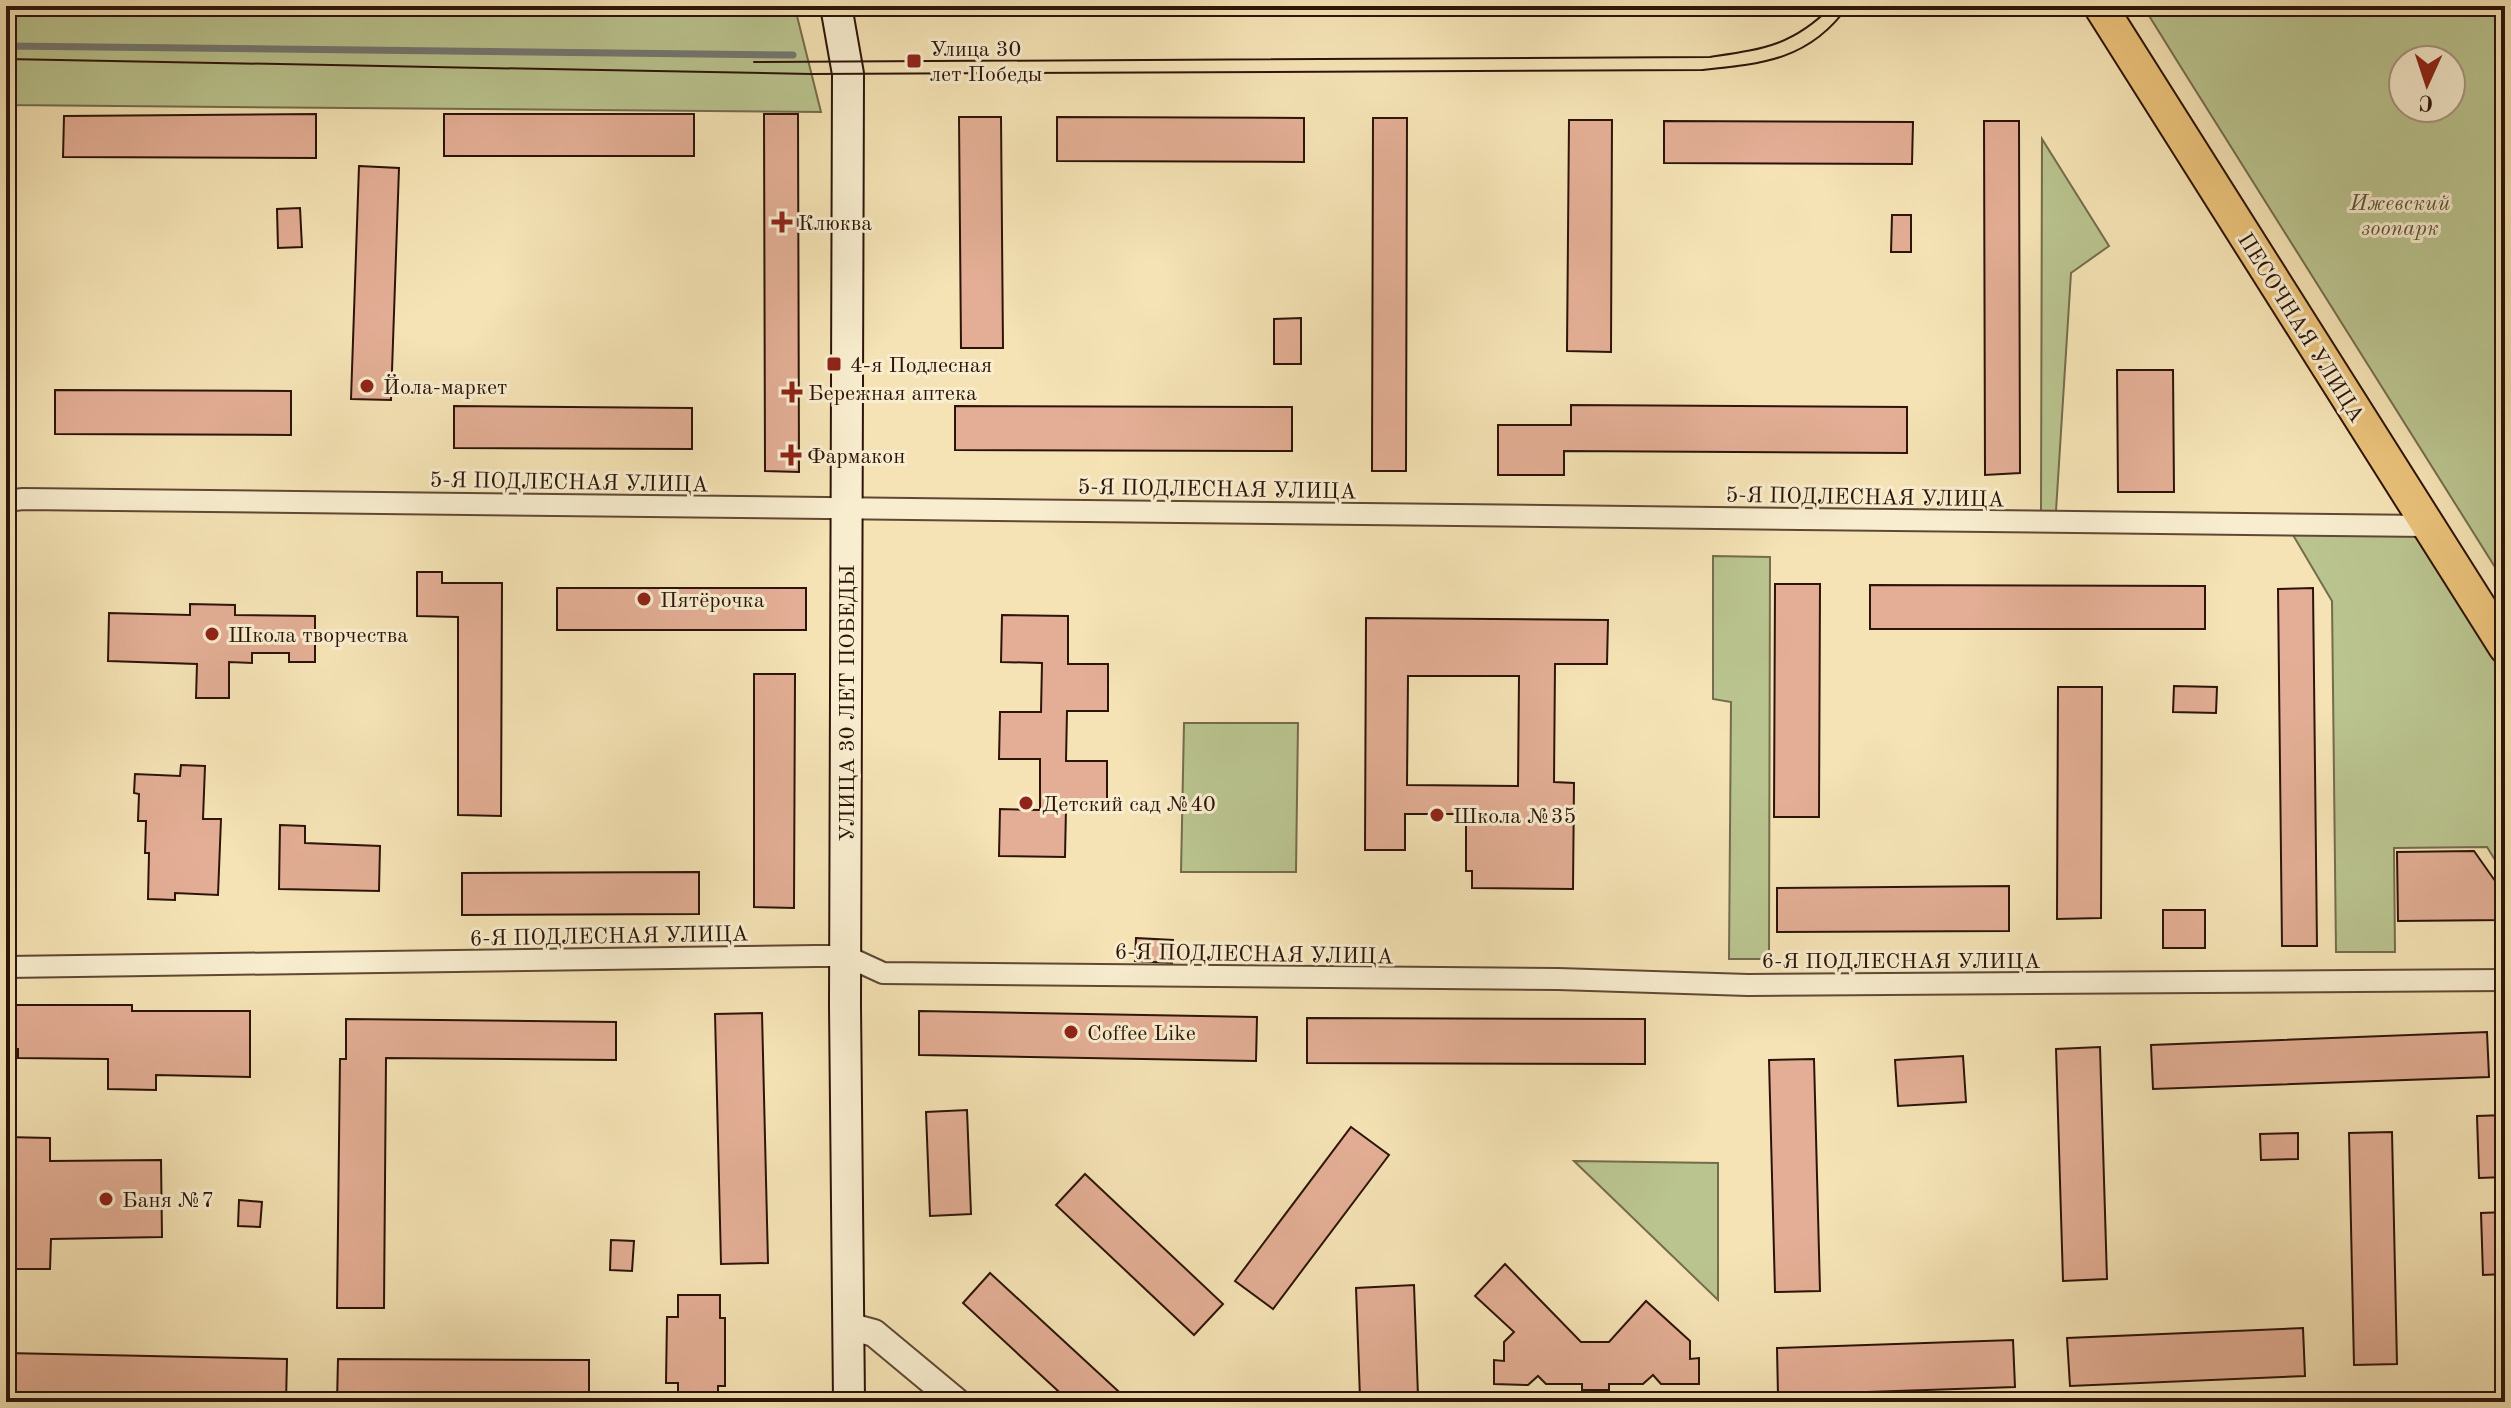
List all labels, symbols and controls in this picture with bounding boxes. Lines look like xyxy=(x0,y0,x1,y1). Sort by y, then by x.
place label: Улица 30 лет Победы xyxy=(930,39,1042,86)
north arrow xyxy=(2387,44,2467,124)
marker: Улица 30 лет Победы xyxy=(905,52,923,70)
text: С xyxy=(2418,91,2434,113)
park label: Ижевский зоопарк xyxy=(2349,193,2451,240)
marker: Клюква xyxy=(773,213,791,231)
place label: Клюква xyxy=(798,213,872,235)
street label: ПЕСОЧНАЯ УЛИЦА xyxy=(2233,229,2368,427)
marker: 4-я Подлесная xyxy=(825,355,843,373)
place label: 4-я Подлесная xyxy=(850,355,992,377)
place label: Йола-маркет xyxy=(383,373,507,399)
marker: Йола-маркет xyxy=(358,377,376,395)
marker: Бережная аптека xyxy=(783,383,801,401)
place label: Бережная аптека xyxy=(808,383,977,405)
marker: Фармакон xyxy=(782,446,800,464)
place label: Фармакон xyxy=(807,446,905,468)
street label: 5-Я ПОДЛЕСНАЯ УЛИЦА xyxy=(429,470,709,496)
street label: 5-Я ПОДЛЕСНАЯ УЛИЦА xyxy=(1077,477,1357,503)
street label: 5-Я ПОДЛЕСНАЯ УЛИЦА xyxy=(1725,485,2005,511)
street label: УЛИЦА 30 ЛЕТ ПОБЕДЫ xyxy=(837,564,859,842)
marker: Пятёрочка xyxy=(635,590,653,608)
place label: Пятёрочка xyxy=(660,590,765,612)
marker: Школа творчества xyxy=(203,625,221,643)
place label: Школа творчества xyxy=(228,625,408,647)
marker: Детский сад №40 xyxy=(1017,794,1035,812)
place label: Детский сад №40 xyxy=(1042,794,1216,816)
marker: Школа №35 xyxy=(1428,806,1446,824)
place label: Школа №35 xyxy=(1453,806,1576,828)
street label: 6-Я ПОДЛЕСНАЯ УЛИЦА xyxy=(469,924,749,950)
street label: 6-Я ПОДЛЕСНАЯ УЛИЦА xyxy=(1114,942,1394,968)
street label: 6-Я ПОДЛЕСНАЯ УЛИЦА xyxy=(1762,951,2041,973)
marker: Coffee Like xyxy=(1062,1023,1080,1041)
place label: Coffee Like xyxy=(1087,1023,1196,1045)
marker: Баня №7 xyxy=(97,1190,115,1208)
place label: Баня №7 xyxy=(122,1190,214,1212)

